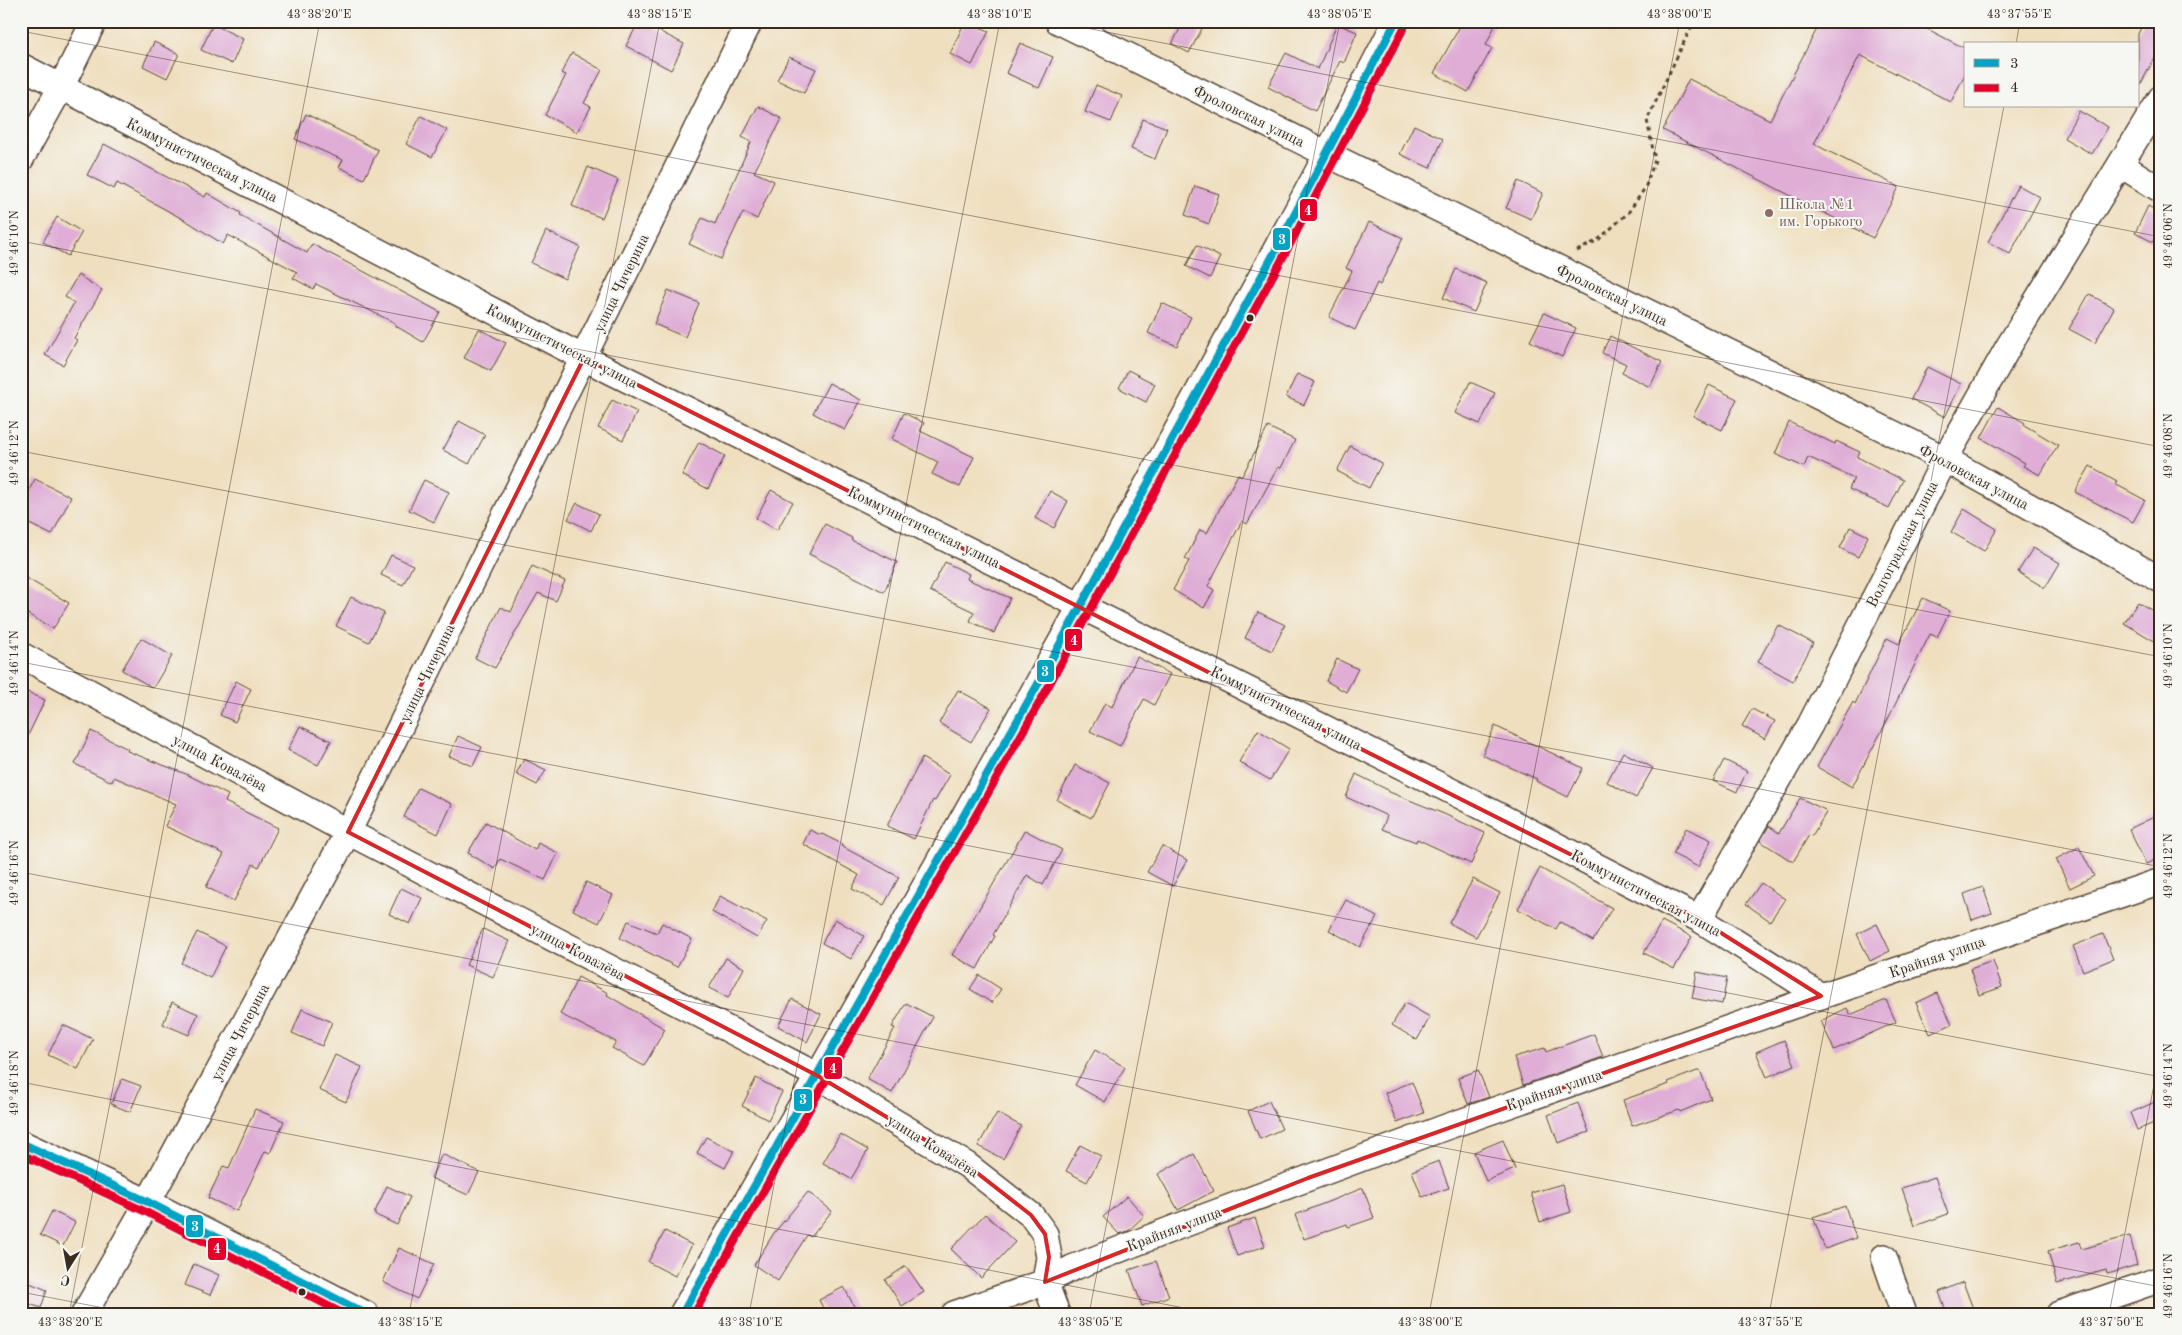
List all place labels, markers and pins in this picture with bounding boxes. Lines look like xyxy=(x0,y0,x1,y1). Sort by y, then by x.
place label: Школа №1 им. Горького xyxy=(1779,198,1862,230)
marker: Школа №1 им. Горького xyxy=(1763,207,1775,219)
unlabelled marker xyxy=(1245,313,1255,323)
unlabelled marker xyxy=(297,1287,307,1297)

